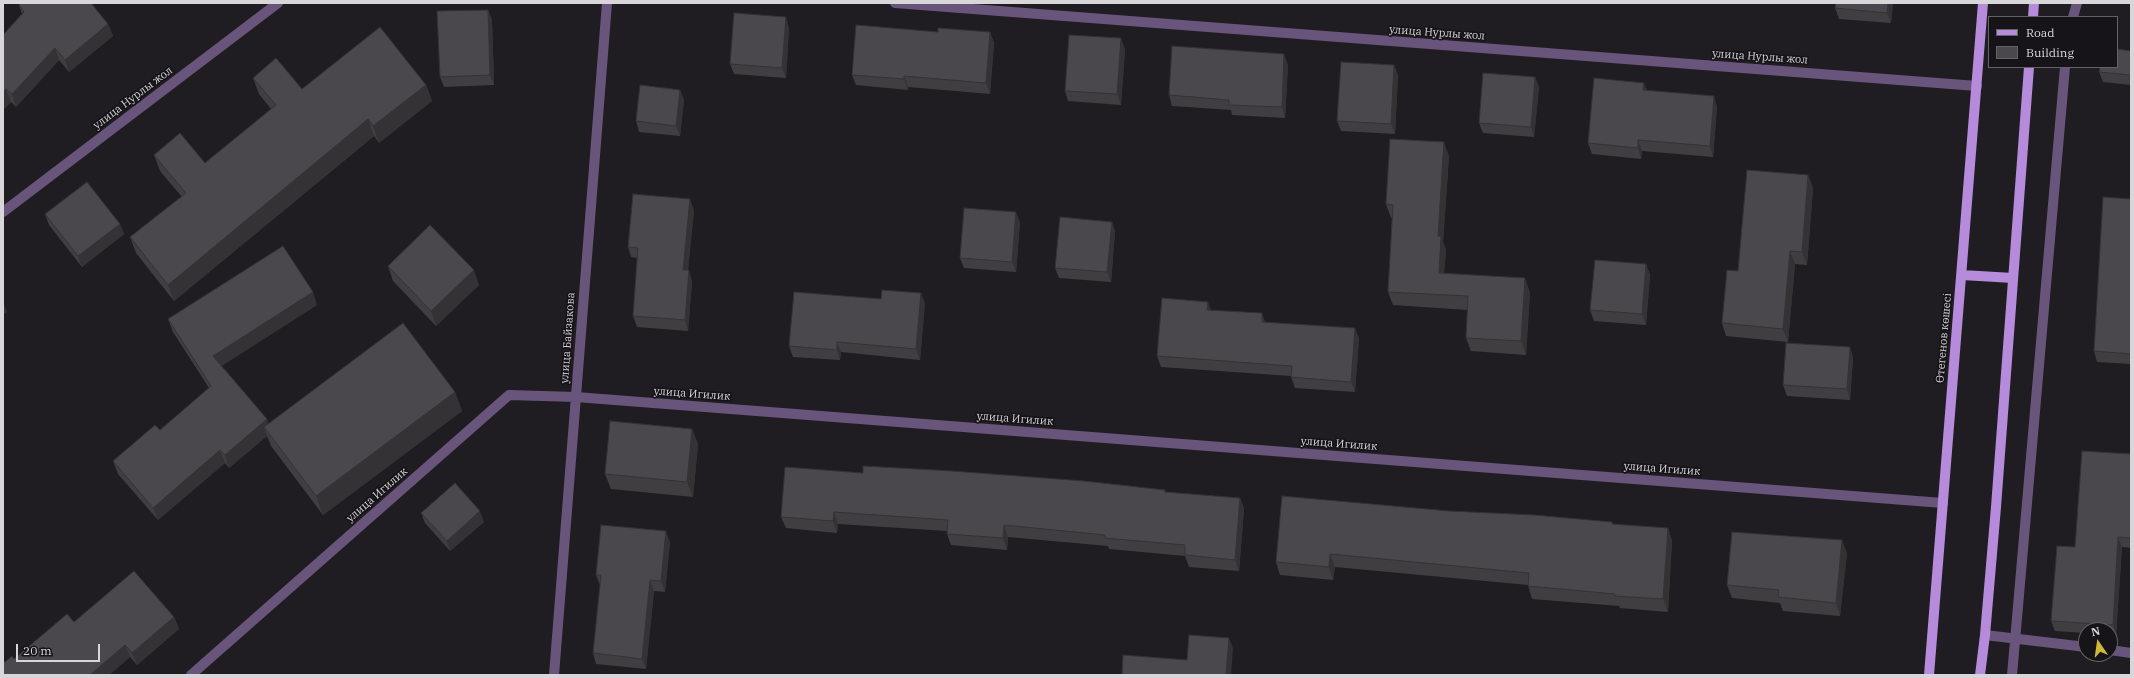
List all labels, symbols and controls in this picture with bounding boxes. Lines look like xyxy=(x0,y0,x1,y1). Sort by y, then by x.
legend xyxy=(1988,16,2118,68)
street label: улица Нурлы жол xyxy=(1389,23,1485,43)
text: Road xyxy=(2026,25,2055,40)
text: Building xyxy=(2026,45,2074,60)
street label: улица Нурлы жол xyxy=(1712,47,1808,67)
street label: улица Нурлы жол xyxy=(91,64,175,132)
street label: улица Байзакова xyxy=(558,292,578,384)
street label: Өтегенов көшесі xyxy=(1933,293,1955,383)
street label: улица Игилик xyxy=(653,385,731,403)
street label: улица Игилик xyxy=(976,410,1054,428)
street label: улица Игилик xyxy=(1300,435,1378,453)
street label: улица Игилик xyxy=(1623,460,1701,478)
street label: улица Игилик xyxy=(344,465,410,525)
north arrow xyxy=(2078,622,2118,662)
text: N xyxy=(2090,623,2101,639)
scale bar xyxy=(18,636,102,662)
text: 20 m xyxy=(23,643,52,658)

